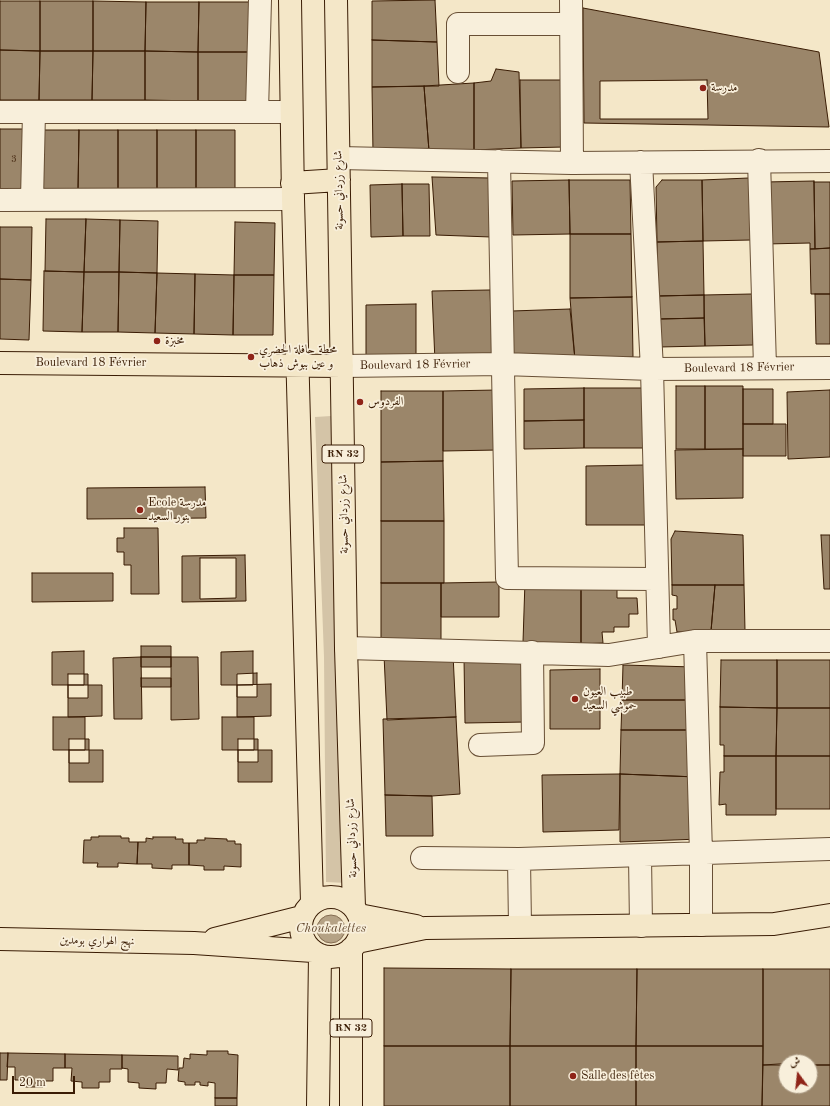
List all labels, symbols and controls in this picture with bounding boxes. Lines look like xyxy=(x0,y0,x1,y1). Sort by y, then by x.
place label: مدرسة xyxy=(711,81,737,95)
marker: مدرسة xyxy=(698,83,708,93)
street label: شارع زرداني حسونة xyxy=(331,150,347,230)
house number: 3 xyxy=(11,153,17,165)
place label: مخبزة xyxy=(165,334,184,348)
marker: مخبزة xyxy=(152,336,162,346)
place label: محطة حافلة الحضري و عين ببوش ذهاب xyxy=(259,343,337,371)
marker: محطة حافلة الحضري و عين ببوش ذهاب xyxy=(246,352,256,362)
street label: Boulevard 18 Février xyxy=(36,356,146,370)
street label: Boulevard 18 Février xyxy=(359,357,471,373)
street label: Boulevard 18 Février xyxy=(683,360,795,376)
place label: الفردوس xyxy=(368,395,403,409)
marker: الفردوس xyxy=(355,397,365,407)
road number: RN 32 xyxy=(322,445,364,463)
street label: شارع زرداني حسونة xyxy=(336,474,352,554)
place label: Ecole مدرسة بنور السعيد xyxy=(148,496,206,524)
marker: Ecole مدرسة بنور السعيد xyxy=(135,505,145,515)
place label: طبيب العيون حموشي السعيد xyxy=(583,685,637,713)
marker: طبيب العيون حموشي السعيد xyxy=(570,694,580,704)
street label: شارع زرداني حسونة xyxy=(343,798,361,878)
water label: Choukalettes xyxy=(296,921,366,937)
street label: نهج الهواري بومدين xyxy=(59,933,135,949)
road number: RN 32 xyxy=(330,1019,372,1037)
north arrow xyxy=(778,1054,818,1094)
text: ش xyxy=(788,1056,802,1070)
scale bar xyxy=(14,1068,77,1094)
place label: Salle des fêtes xyxy=(581,1069,654,1083)
marker: Salle des fêtes xyxy=(568,1071,578,1081)
text: 20 m xyxy=(19,1077,46,1089)

